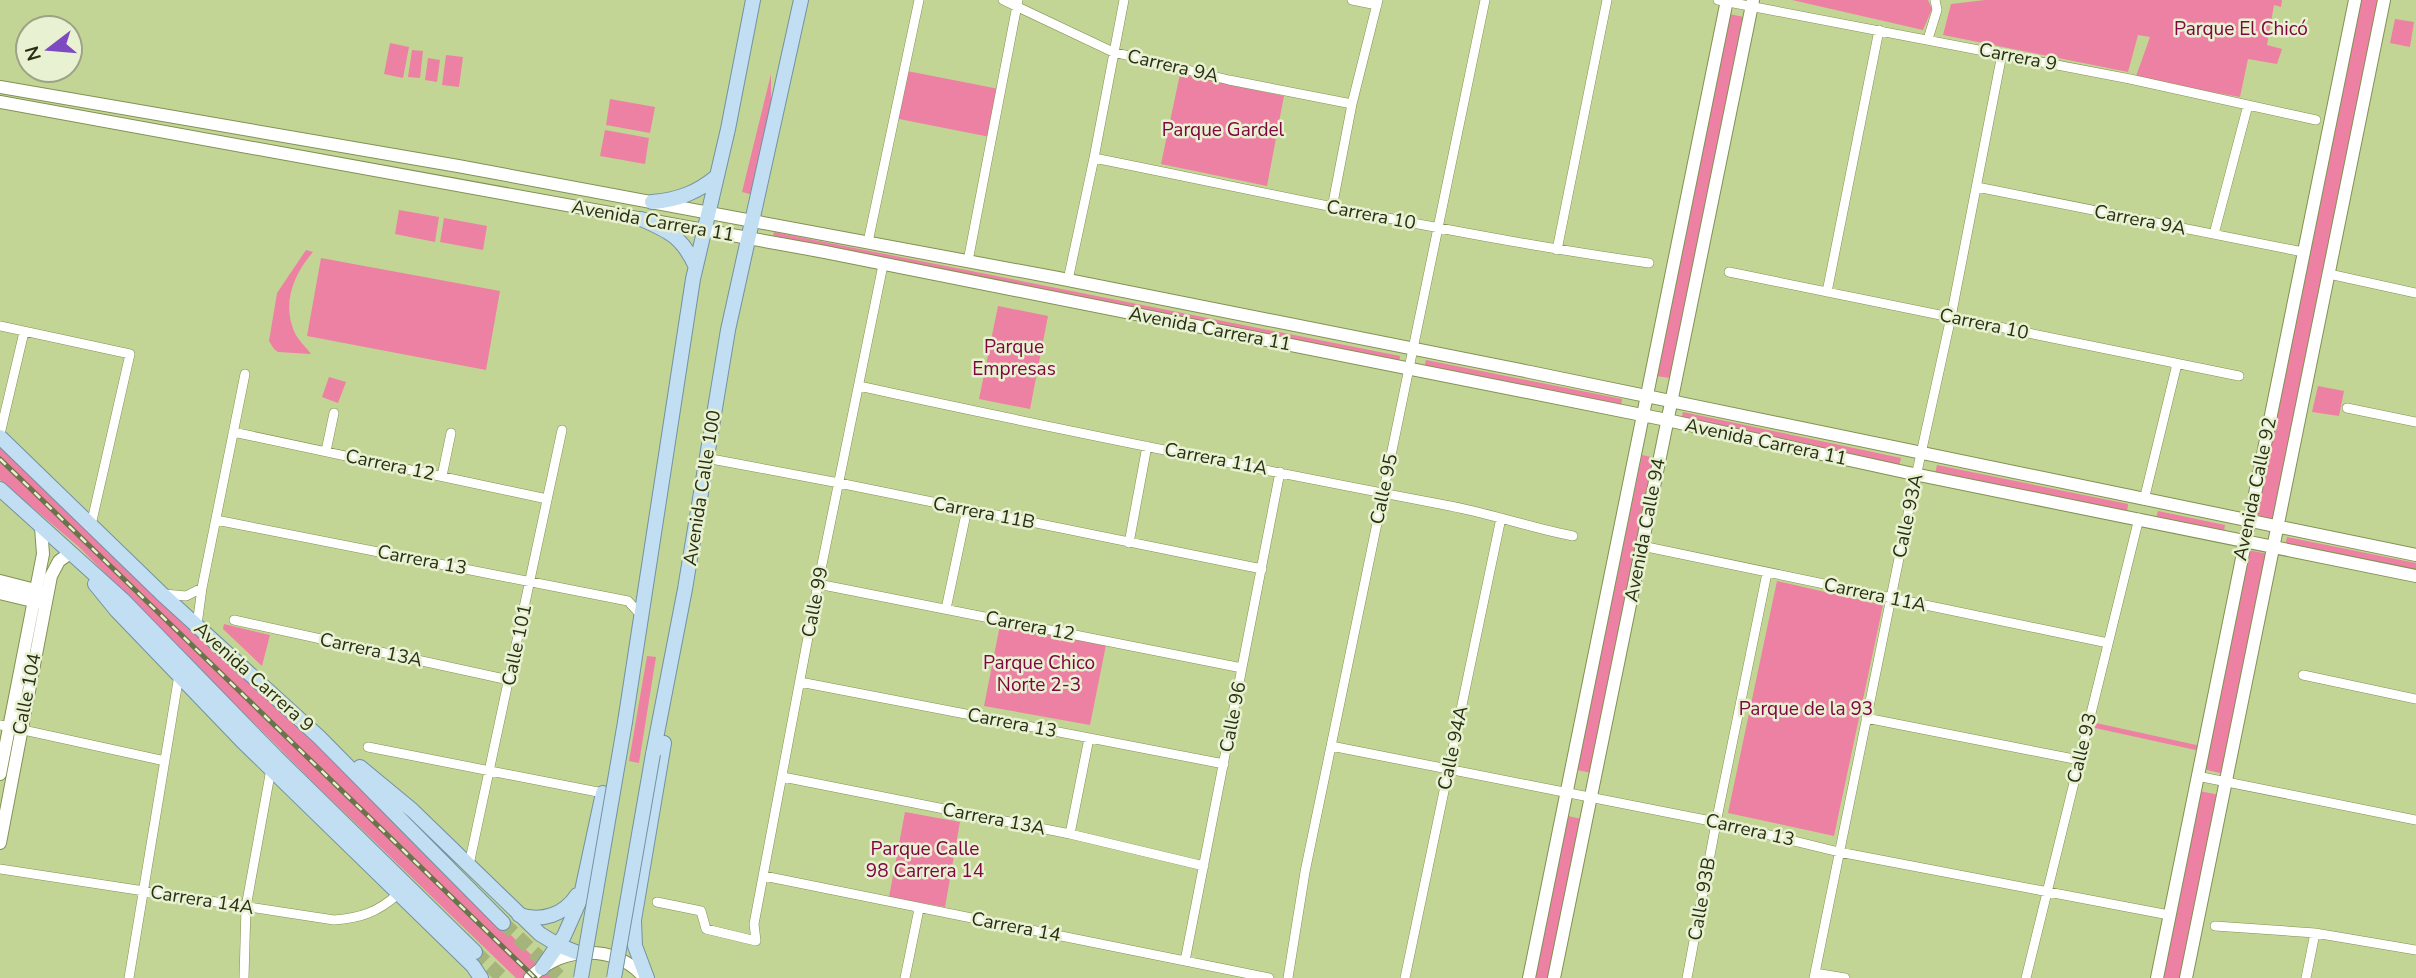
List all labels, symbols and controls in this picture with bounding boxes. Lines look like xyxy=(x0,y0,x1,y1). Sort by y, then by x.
north arrow xyxy=(14,14,84,84)
park label: Parque El Chicó xyxy=(2174,16,2308,42)
street label: Carrera 9 xyxy=(1977,37,2059,77)
text: N xyxy=(19,43,48,64)
street label: Carrera 9A xyxy=(1125,43,1221,89)
park label: Parque Gardel xyxy=(1162,117,1285,143)
street label: Avenida Carrera 11 xyxy=(570,194,736,248)
street label: Carrera 10 xyxy=(1324,194,1418,236)
street label: Carrera 9A xyxy=(2092,198,2188,242)
street label: Avenida Carrera 11 xyxy=(1127,301,1293,357)
street label: Carrera 10 xyxy=(1937,302,2031,346)
park label: Parque Empresas xyxy=(972,334,1056,382)
street label: Avenida Calle 100 xyxy=(677,408,727,568)
street label: Avenida Carrera 11 xyxy=(1683,412,1849,472)
street label: Avenida Calle 92 xyxy=(2227,415,2283,563)
street label: Carrera 11A xyxy=(1162,436,1270,482)
street label: Carrera 12 xyxy=(343,443,437,487)
street label: Calle 95 xyxy=(1364,451,1404,527)
street label: Avenida Calle 94 xyxy=(1618,456,1672,604)
street label: Calle 93A xyxy=(1886,471,1930,560)
street label: Carrera 11B xyxy=(931,490,1037,536)
street label: Carrera 13 xyxy=(375,539,469,581)
street label: Calle 99 xyxy=(795,564,835,640)
street label: Carrera 11A xyxy=(1821,571,1929,619)
street label: Calle 101 xyxy=(496,602,538,688)
street label: Carrera 12 xyxy=(983,605,1077,647)
street label: Avenida Carrera 9 xyxy=(188,616,320,738)
street label: Carrera 13A xyxy=(317,626,425,674)
park label: Parque Chico Norte 2-3 xyxy=(983,650,1095,698)
street label: Calle 104 xyxy=(6,651,48,737)
street label: Calle 96 xyxy=(1213,679,1253,755)
park label: Parque de la 93 xyxy=(1739,696,1873,722)
street label: Carrera 13 xyxy=(965,702,1059,744)
street label: Calle 94A xyxy=(1431,703,1475,792)
street label: Calle 93 xyxy=(2061,710,2103,786)
street label: Carrera 13A xyxy=(940,796,1048,842)
street label: Carrera 13 xyxy=(1703,807,1797,853)
park label: Parque Calle 98 Carrera 14 xyxy=(866,836,984,884)
street label: Calle 93B xyxy=(1682,855,1722,943)
street label: Carrera 14A xyxy=(148,879,256,921)
street label: Carrera 14 xyxy=(969,906,1063,948)

